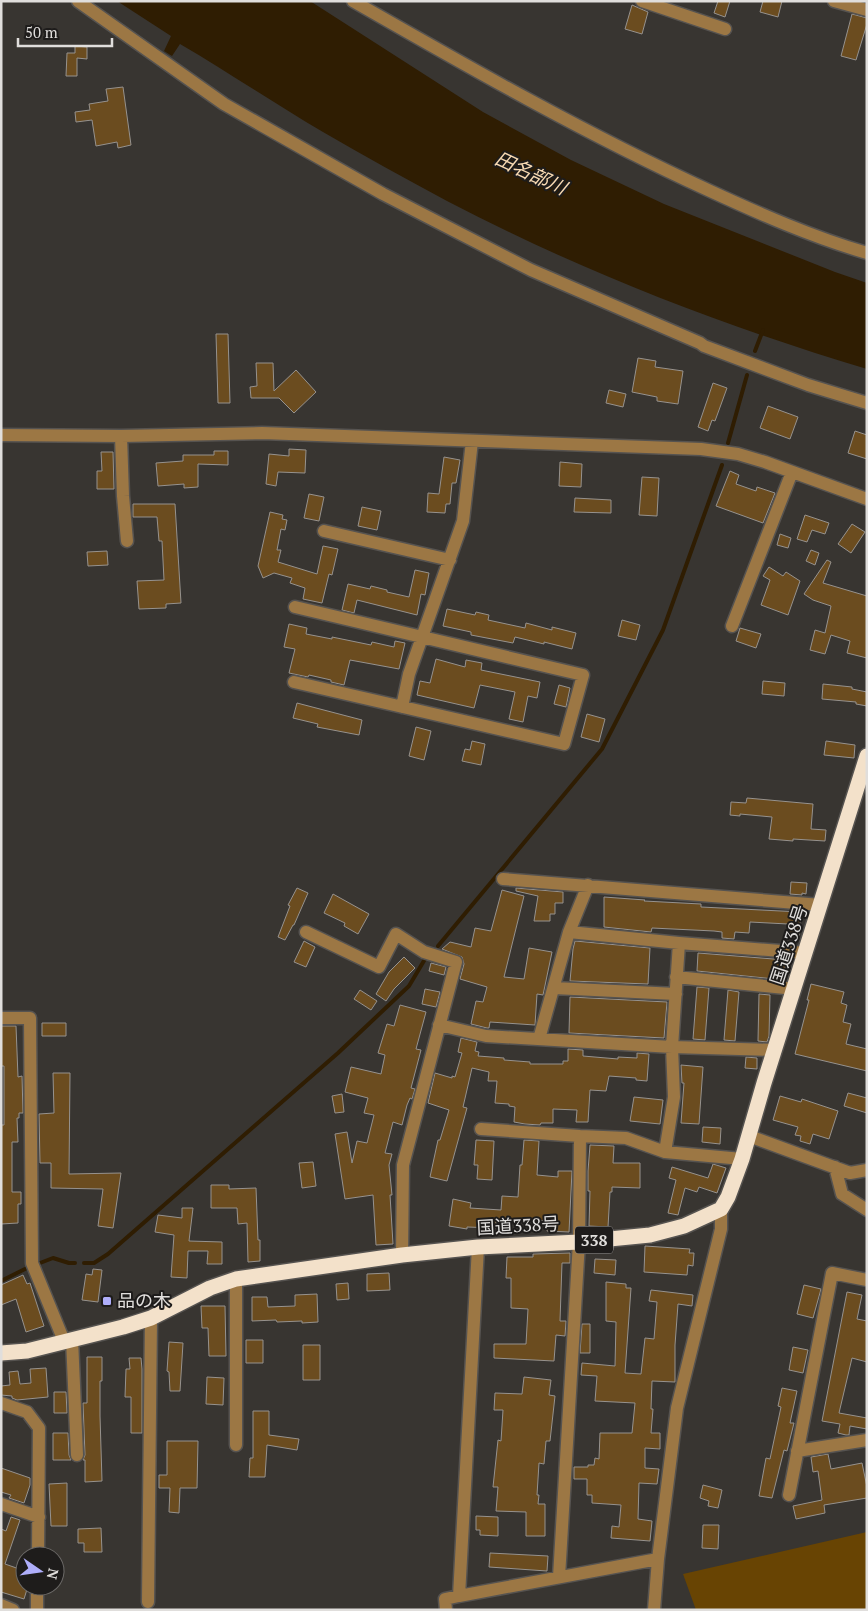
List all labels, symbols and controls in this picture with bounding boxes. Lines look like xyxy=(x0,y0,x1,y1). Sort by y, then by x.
scale bar xyxy=(18,15,111,47)
text: 50 m xyxy=(25,22,58,42)
water label: 田名部川 xyxy=(491,145,573,201)
street label: 国道338号 xyxy=(764,902,812,988)
street label: 国道338号 xyxy=(476,1211,560,1239)
road number: 338 xyxy=(575,1226,613,1254)
place label: 品の木 xyxy=(117,1288,171,1312)
marker: 品の木 xyxy=(101,1295,113,1307)
north arrow xyxy=(15,1546,65,1596)
text: N xyxy=(43,1567,64,1582)

